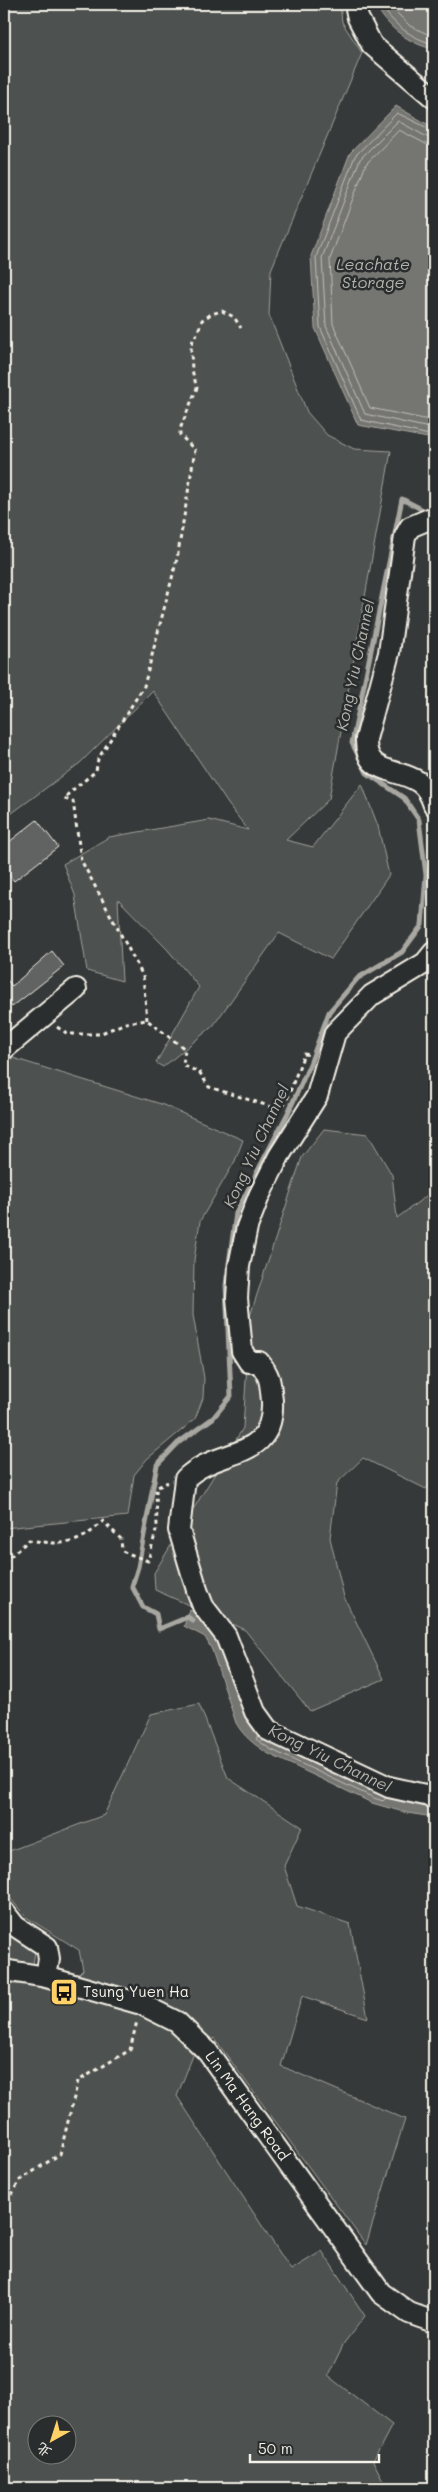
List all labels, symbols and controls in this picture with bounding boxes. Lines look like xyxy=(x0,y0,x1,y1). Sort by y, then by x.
water label: Leachate Storage xyxy=(336,253,410,292)
water label: Kong Yiu Channel xyxy=(330,597,379,733)
water label: Kong Yiu Channel xyxy=(218,1081,293,1211)
water label: Kong Yiu Channel xyxy=(265,1719,395,1796)
bus stop icon: Tsung Yuen Ha xyxy=(49,1977,79,2007)
place label: Tsung Yuen Ha xyxy=(83,1981,189,2001)
street label: Lin Ma Hang Road xyxy=(201,2047,294,2164)
north arrow xyxy=(28,2414,78,2464)
scale bar xyxy=(250,2432,379,2464)
text: 50 m xyxy=(258,2438,293,2458)
text: 北 xyxy=(32,2439,55,2462)

